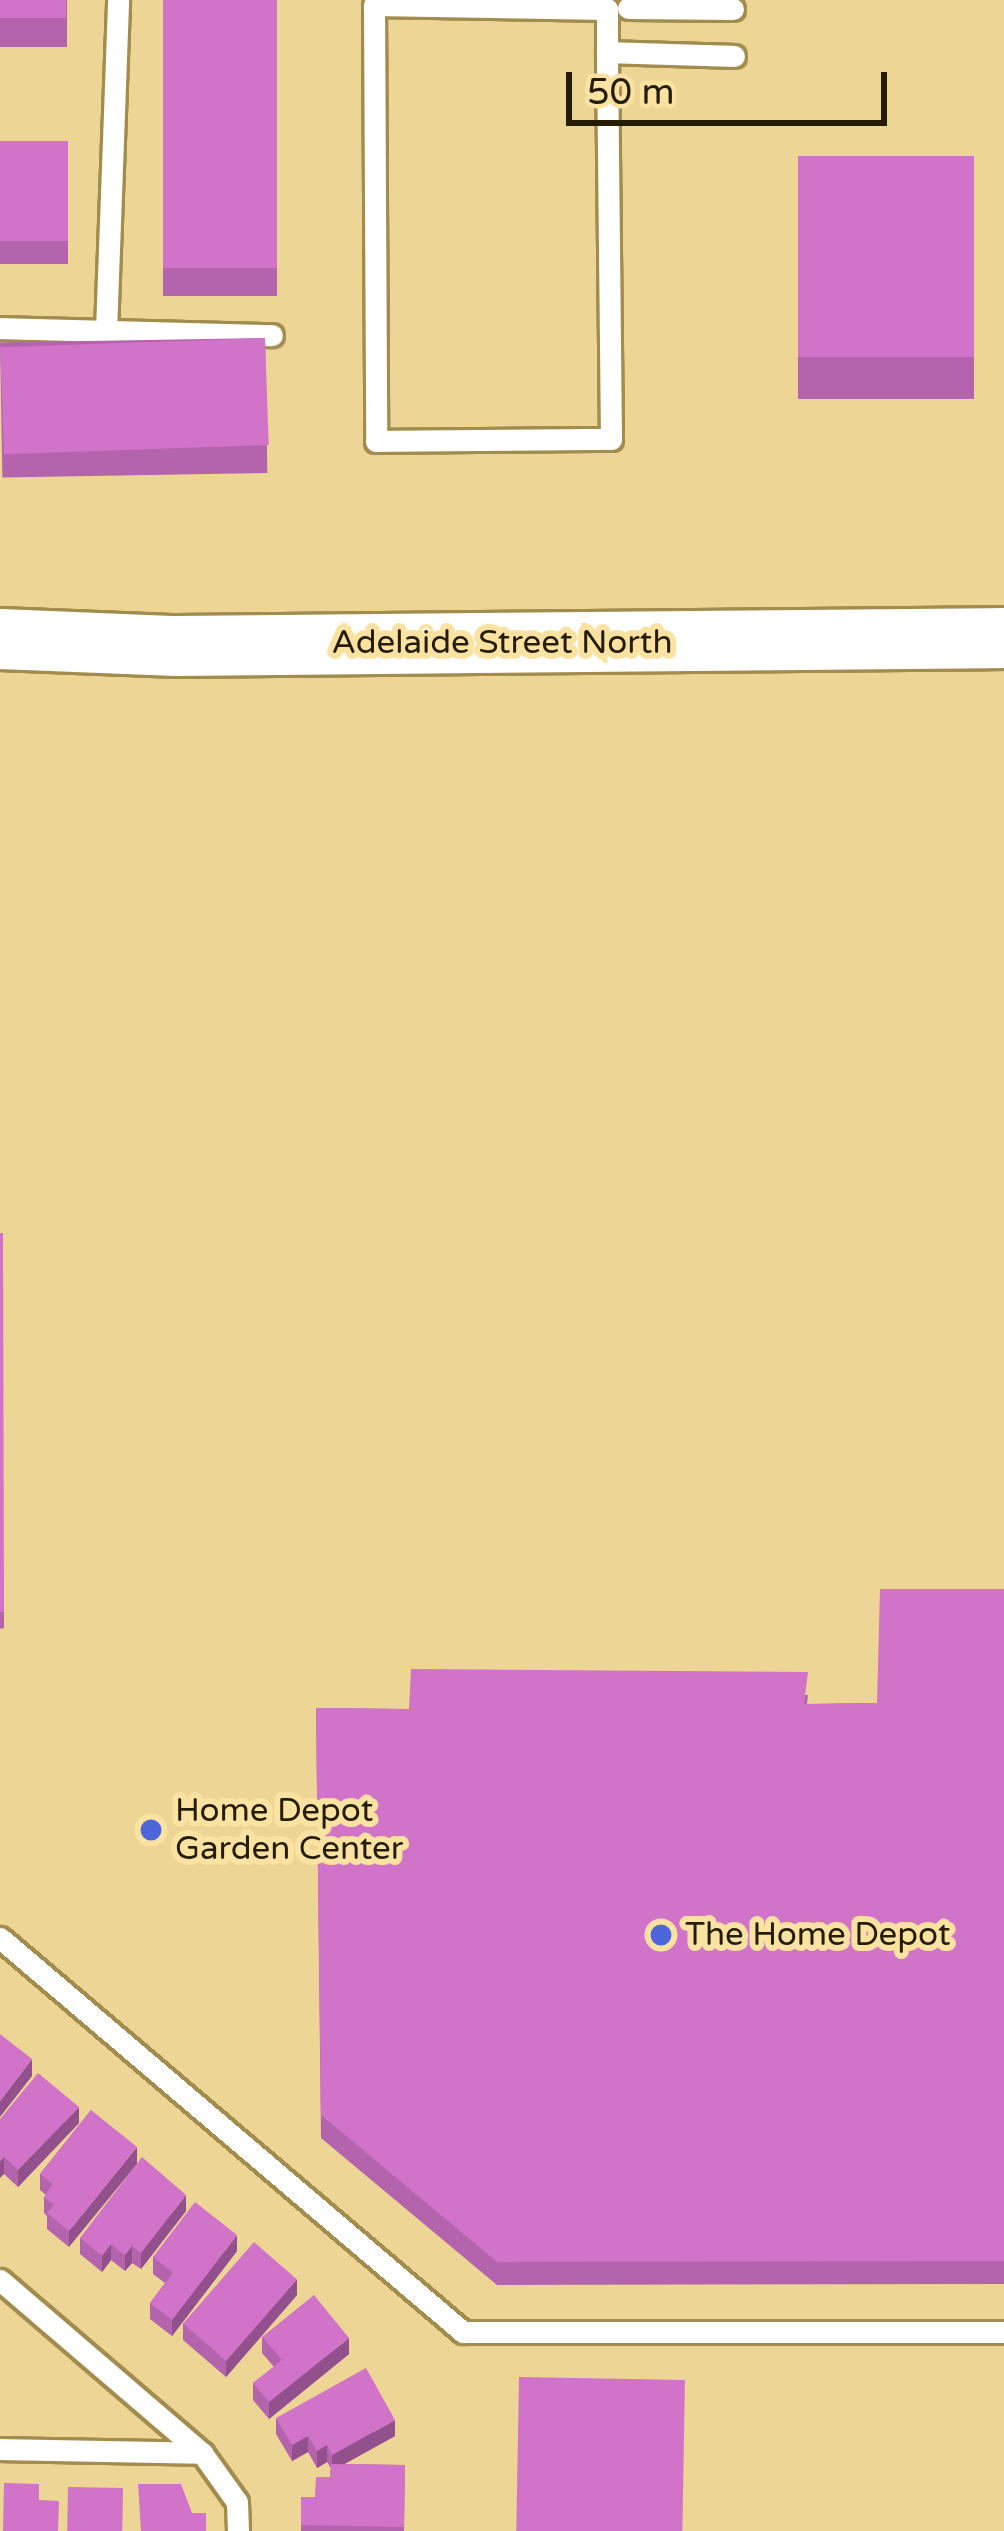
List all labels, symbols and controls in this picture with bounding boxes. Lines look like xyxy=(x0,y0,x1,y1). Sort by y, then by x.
scale bar xyxy=(572,48,893,122)
text: 50 m xyxy=(587,71,675,114)
street label: Adelaide Street North xyxy=(331,623,673,663)
place label: Home Depot Garden Center xyxy=(175,1791,403,1869)
marker: Home Depot Garden Center xyxy=(138,1817,164,1843)
place label: The Home Depot xyxy=(685,1915,951,1955)
marker: The Home Depot xyxy=(648,1922,674,1948)

